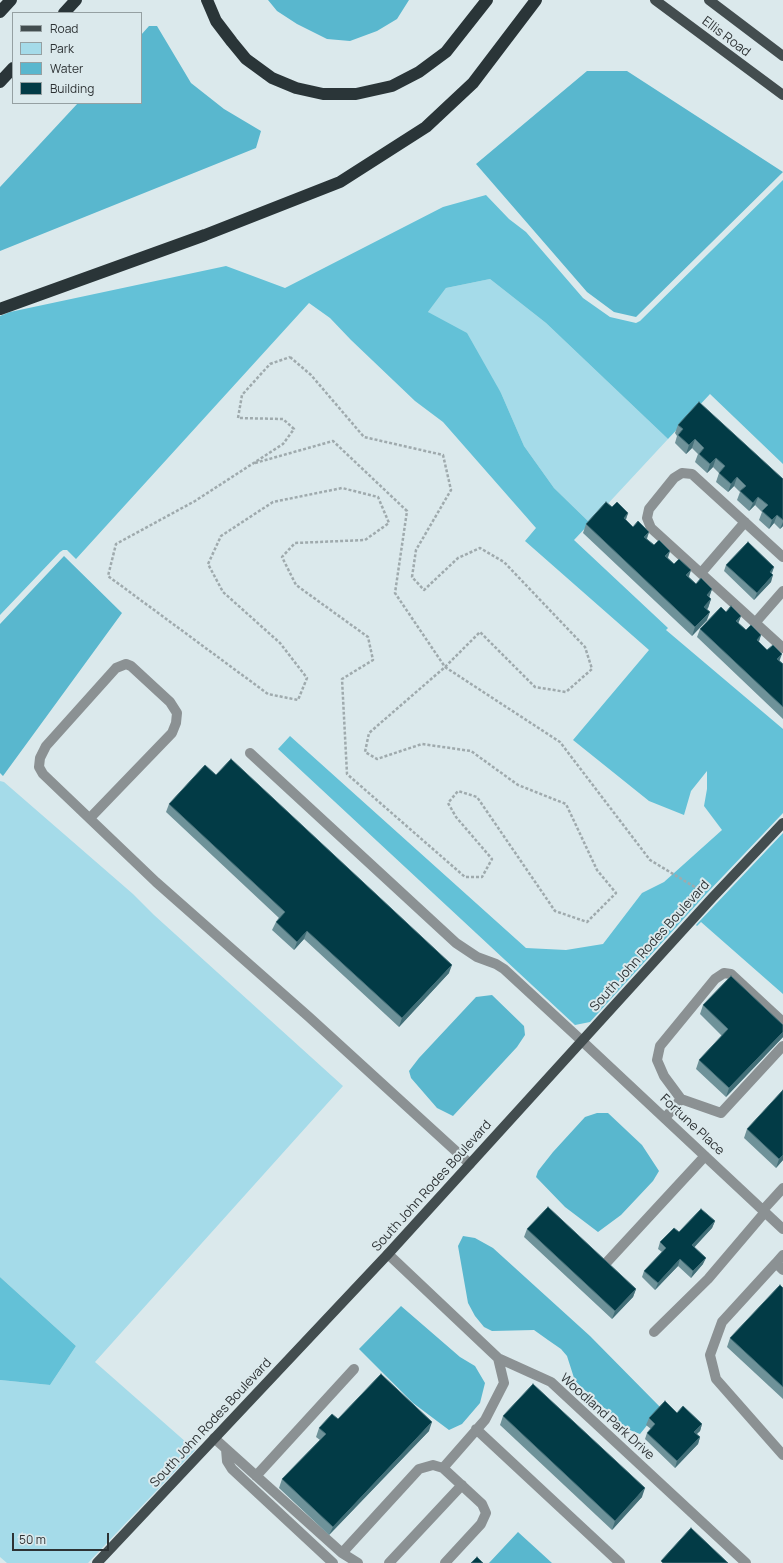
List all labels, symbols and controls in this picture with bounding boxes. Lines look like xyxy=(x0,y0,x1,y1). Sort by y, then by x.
legend xyxy=(12,12,142,104)
street label: Ellis Road xyxy=(699,14,753,60)
text: Road xyxy=(50,20,78,37)
text: Park xyxy=(50,40,74,57)
text: Water xyxy=(50,60,83,77)
text: Building xyxy=(50,80,94,97)
street label: South John Rodes Boulevard xyxy=(587,877,713,1015)
street label: Fortune Place xyxy=(657,1091,727,1159)
street label: South John Rodes Boulevard xyxy=(369,1117,495,1255)
street label: South John Rodes Boulevard xyxy=(147,1355,275,1491)
street label: Woodland Park Drive xyxy=(557,1371,657,1463)
scale bar xyxy=(14,1525,111,1551)
text: 50 m xyxy=(19,1531,46,1548)

